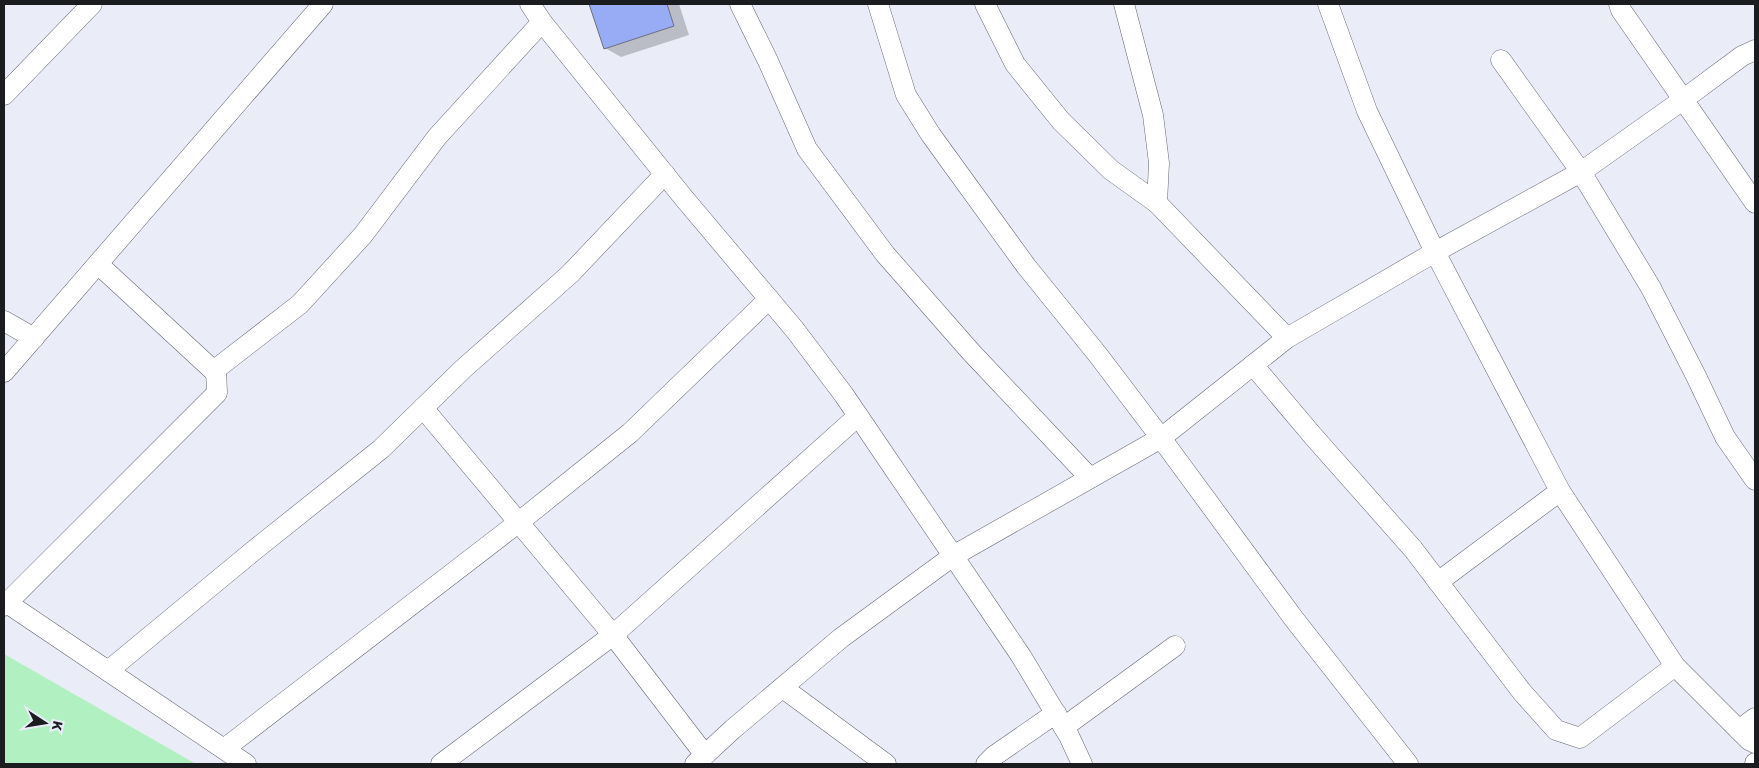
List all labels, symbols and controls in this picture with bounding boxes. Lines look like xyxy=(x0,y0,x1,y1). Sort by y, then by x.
north arrow xyxy=(20,698,70,748)
text: K xyxy=(49,719,67,732)

